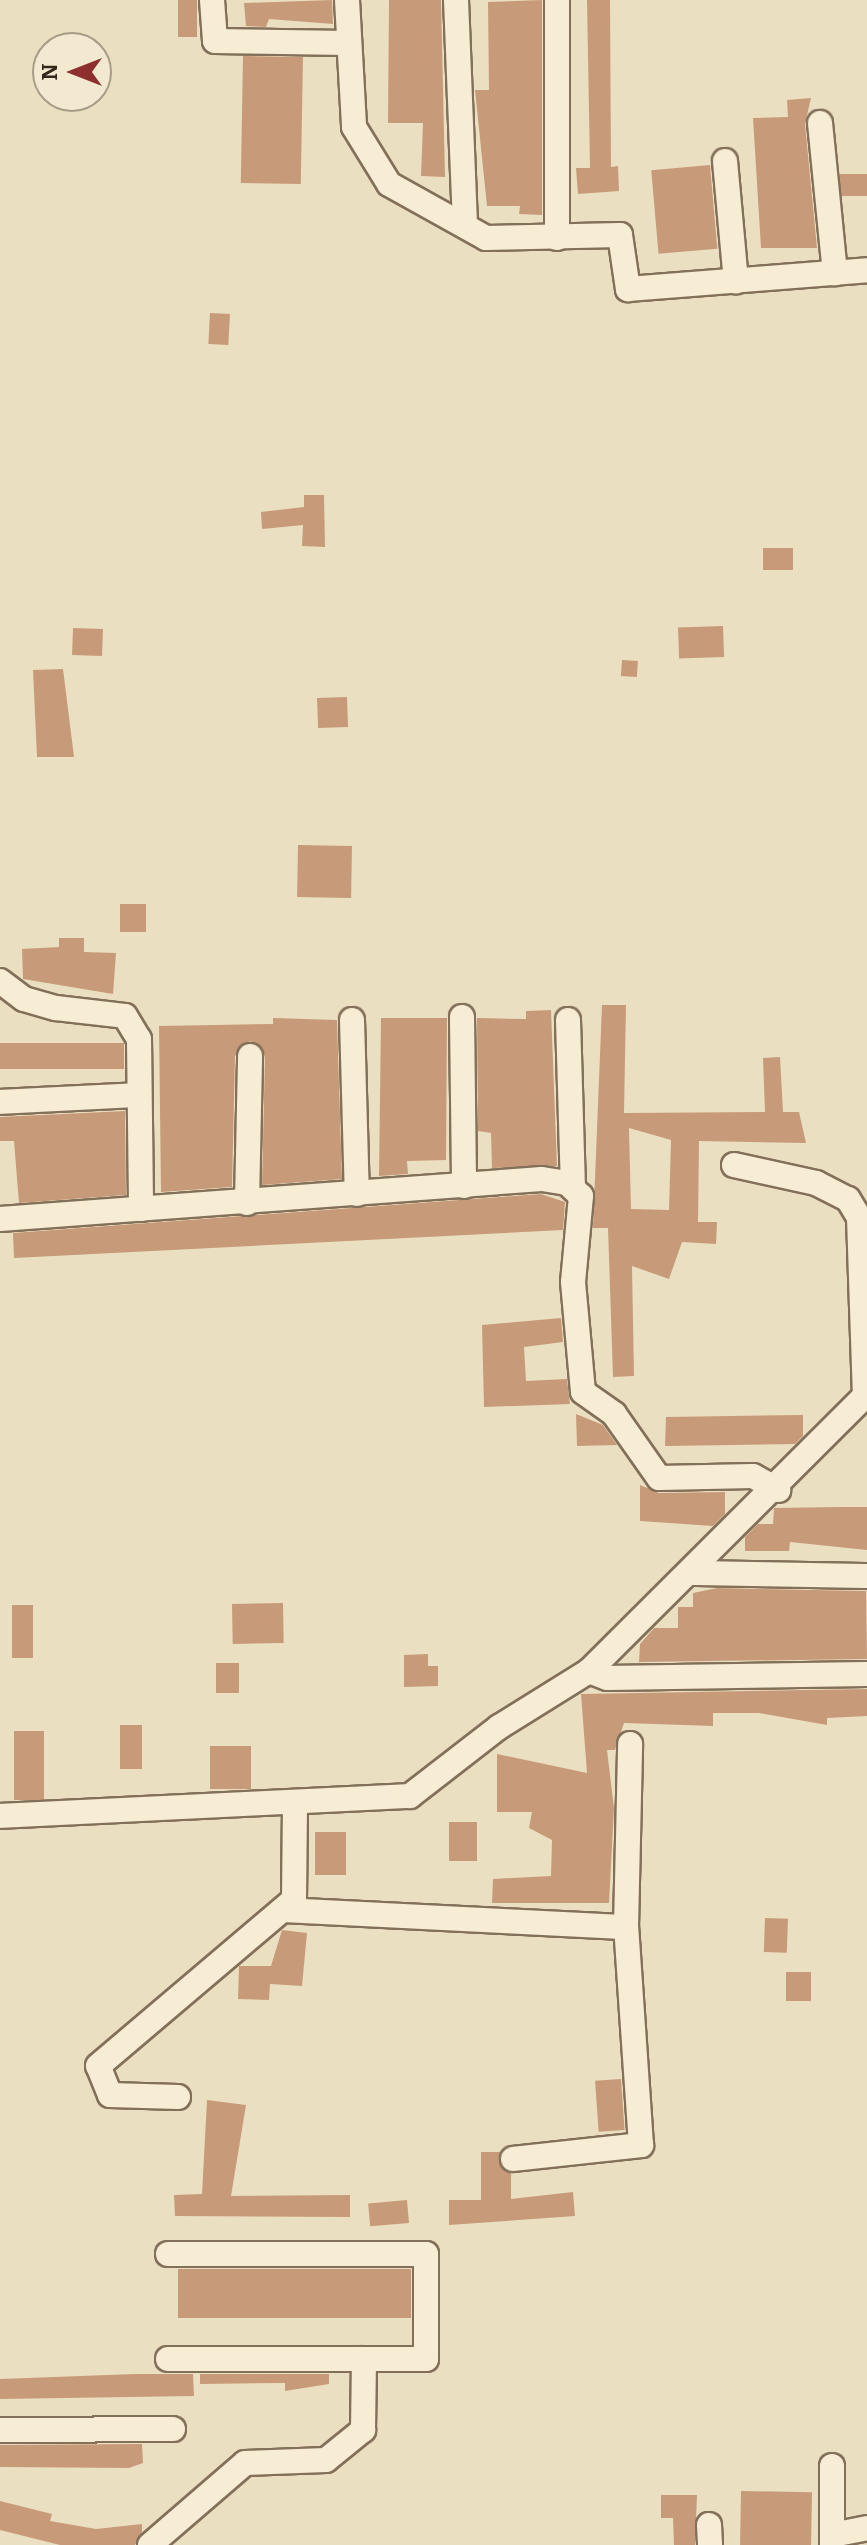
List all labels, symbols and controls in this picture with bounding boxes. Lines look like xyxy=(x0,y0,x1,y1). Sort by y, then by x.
north arrow xyxy=(32,32,112,112)
text: N xyxy=(36,64,63,81)

